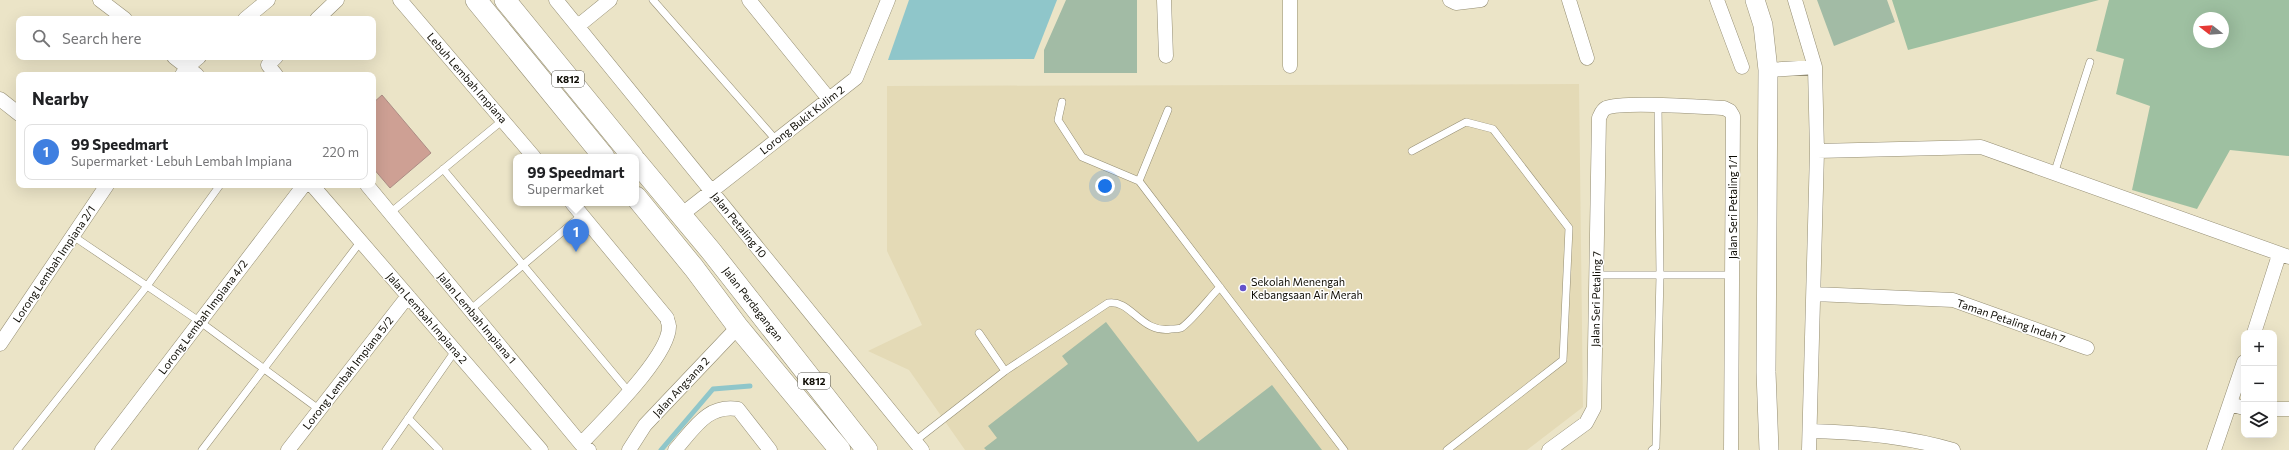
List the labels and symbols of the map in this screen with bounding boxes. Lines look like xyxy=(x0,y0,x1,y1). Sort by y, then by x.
north arrow xyxy=(2193,12,2229,48)
street label: Lebuh Lembah Impiana xyxy=(425,30,510,125)
road number: K812 xyxy=(552,71,584,87)
street label: Lorong Bukit Kulim 2 xyxy=(757,83,846,157)
street label: Jalan Seri Petaling 1/1 xyxy=(1726,155,1740,259)
your location xyxy=(1095,176,1115,196)
street label: Jalan Petaling 10 xyxy=(708,189,770,261)
street label: Lorong Lembah Impiana 2/1 xyxy=(10,203,98,325)
pin: 1 xyxy=(563,219,589,252)
street label: Jalan Seri Petaling 7 xyxy=(1588,251,1604,347)
street label: Lorong Lembah Impiana 4/2 xyxy=(155,257,250,376)
street label: Jalan Perdagangan xyxy=(720,264,786,344)
street label: Jalan Lembah Impiana 1 xyxy=(435,269,519,367)
street label: Jalan Lembah Impiana 2 xyxy=(384,270,470,366)
place label: Sekolah Menengah Kebangsaan Air Merah xyxy=(1251,275,1363,301)
marker: Sekolah Menengah Kebangsaan Air Merah xyxy=(1238,283,1248,293)
street label: Taman Petaling Indah 7 xyxy=(1955,296,2067,345)
street label: Lorong Lembah Impiana 5/2 xyxy=(300,314,396,432)
street label: Jalan Angsana 2 xyxy=(650,354,712,420)
road number: K812 xyxy=(798,373,830,389)

